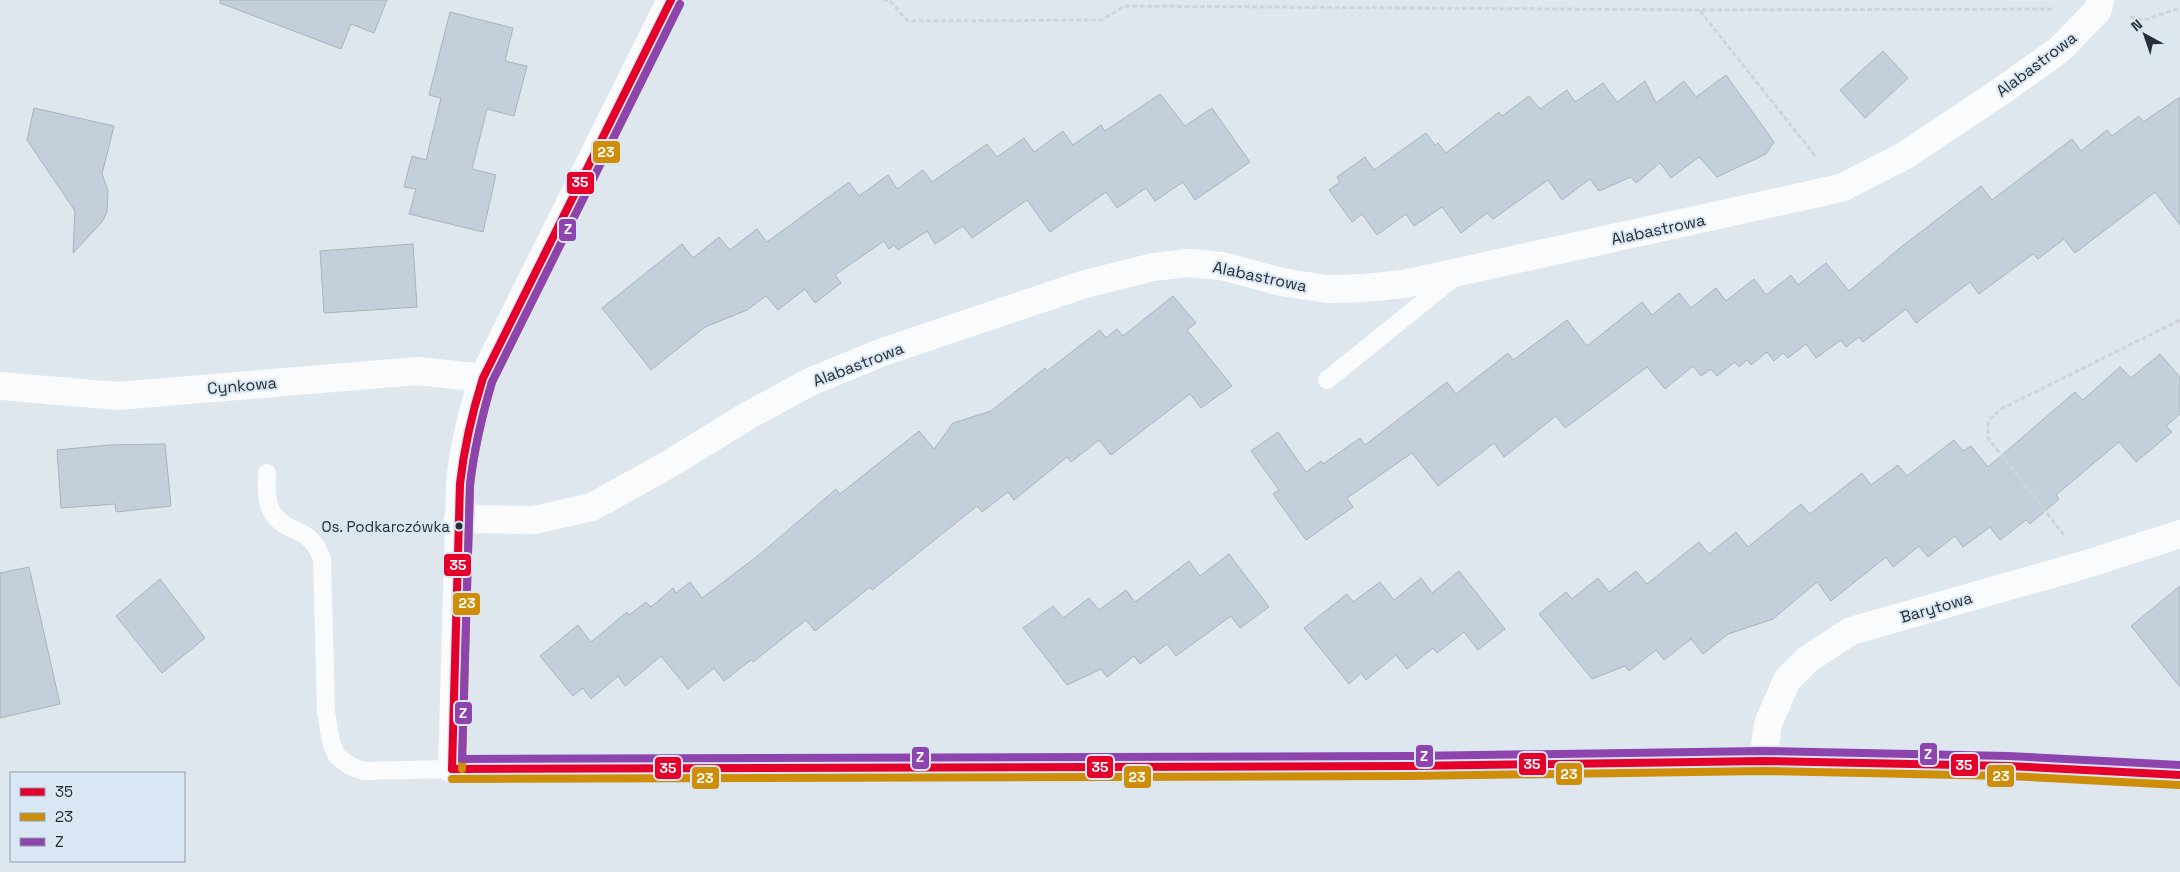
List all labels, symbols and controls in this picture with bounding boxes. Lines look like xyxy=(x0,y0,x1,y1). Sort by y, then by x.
north arrow xyxy=(2120,10,2170,60)
text: N xyxy=(2127,15,2146,35)
street label: Alabastrowa xyxy=(1992,27,2081,102)
line badge: 23 xyxy=(592,140,621,164)
text: 23 xyxy=(598,143,614,161)
line badge: 35 xyxy=(566,171,595,195)
text: 35 xyxy=(572,173,588,191)
street label: Alabastrowa xyxy=(1609,209,1707,250)
line badge: Z xyxy=(558,218,577,242)
text: Z xyxy=(564,220,572,238)
street label: Alabastrowa xyxy=(1211,256,1309,297)
street label: Alabastrowa xyxy=(810,338,907,391)
street label: Cynkowa xyxy=(206,372,278,399)
place label: Os. Podkarczówka xyxy=(321,517,450,536)
marker: Os. Podkarczówka xyxy=(454,521,464,531)
line badge: 35 xyxy=(443,553,472,577)
text: 35 xyxy=(450,556,466,574)
street label: Barytowa xyxy=(1898,587,1975,628)
line badge: 23 xyxy=(452,592,481,616)
text: 23 xyxy=(459,594,475,612)
line badge: Z xyxy=(454,701,473,725)
text: Z xyxy=(459,704,467,722)
line badge: Z xyxy=(1919,742,1938,766)
line badge: Z xyxy=(1415,744,1434,768)
text: Z xyxy=(1924,745,1932,763)
line badge: Z xyxy=(911,746,930,770)
text: Z xyxy=(1420,747,1428,765)
text: Z xyxy=(916,748,924,766)
line badge: 35 xyxy=(1518,752,1547,776)
line badge: 35 xyxy=(1950,753,1979,777)
line badge: 35 xyxy=(1086,755,1114,779)
text: 35 xyxy=(1524,755,1540,773)
line badge: 35 xyxy=(654,756,682,780)
text: 35 xyxy=(1956,756,1972,774)
text: 35 xyxy=(1092,758,1108,776)
text: 35 xyxy=(660,759,676,777)
line badge: 23 xyxy=(1555,762,1583,786)
line badge: 23 xyxy=(1986,764,2015,788)
line badge: 23 xyxy=(1123,765,1152,789)
text: 23 xyxy=(1561,765,1577,783)
line badge: 23 xyxy=(691,766,720,790)
text: 23 xyxy=(1993,767,2009,785)
text: 23 xyxy=(1129,768,1145,786)
text: 23 xyxy=(697,769,713,787)
legend xyxy=(10,772,185,862)
text: 35 xyxy=(55,782,73,801)
text: 23 xyxy=(55,807,73,826)
text: Z xyxy=(55,832,64,851)

